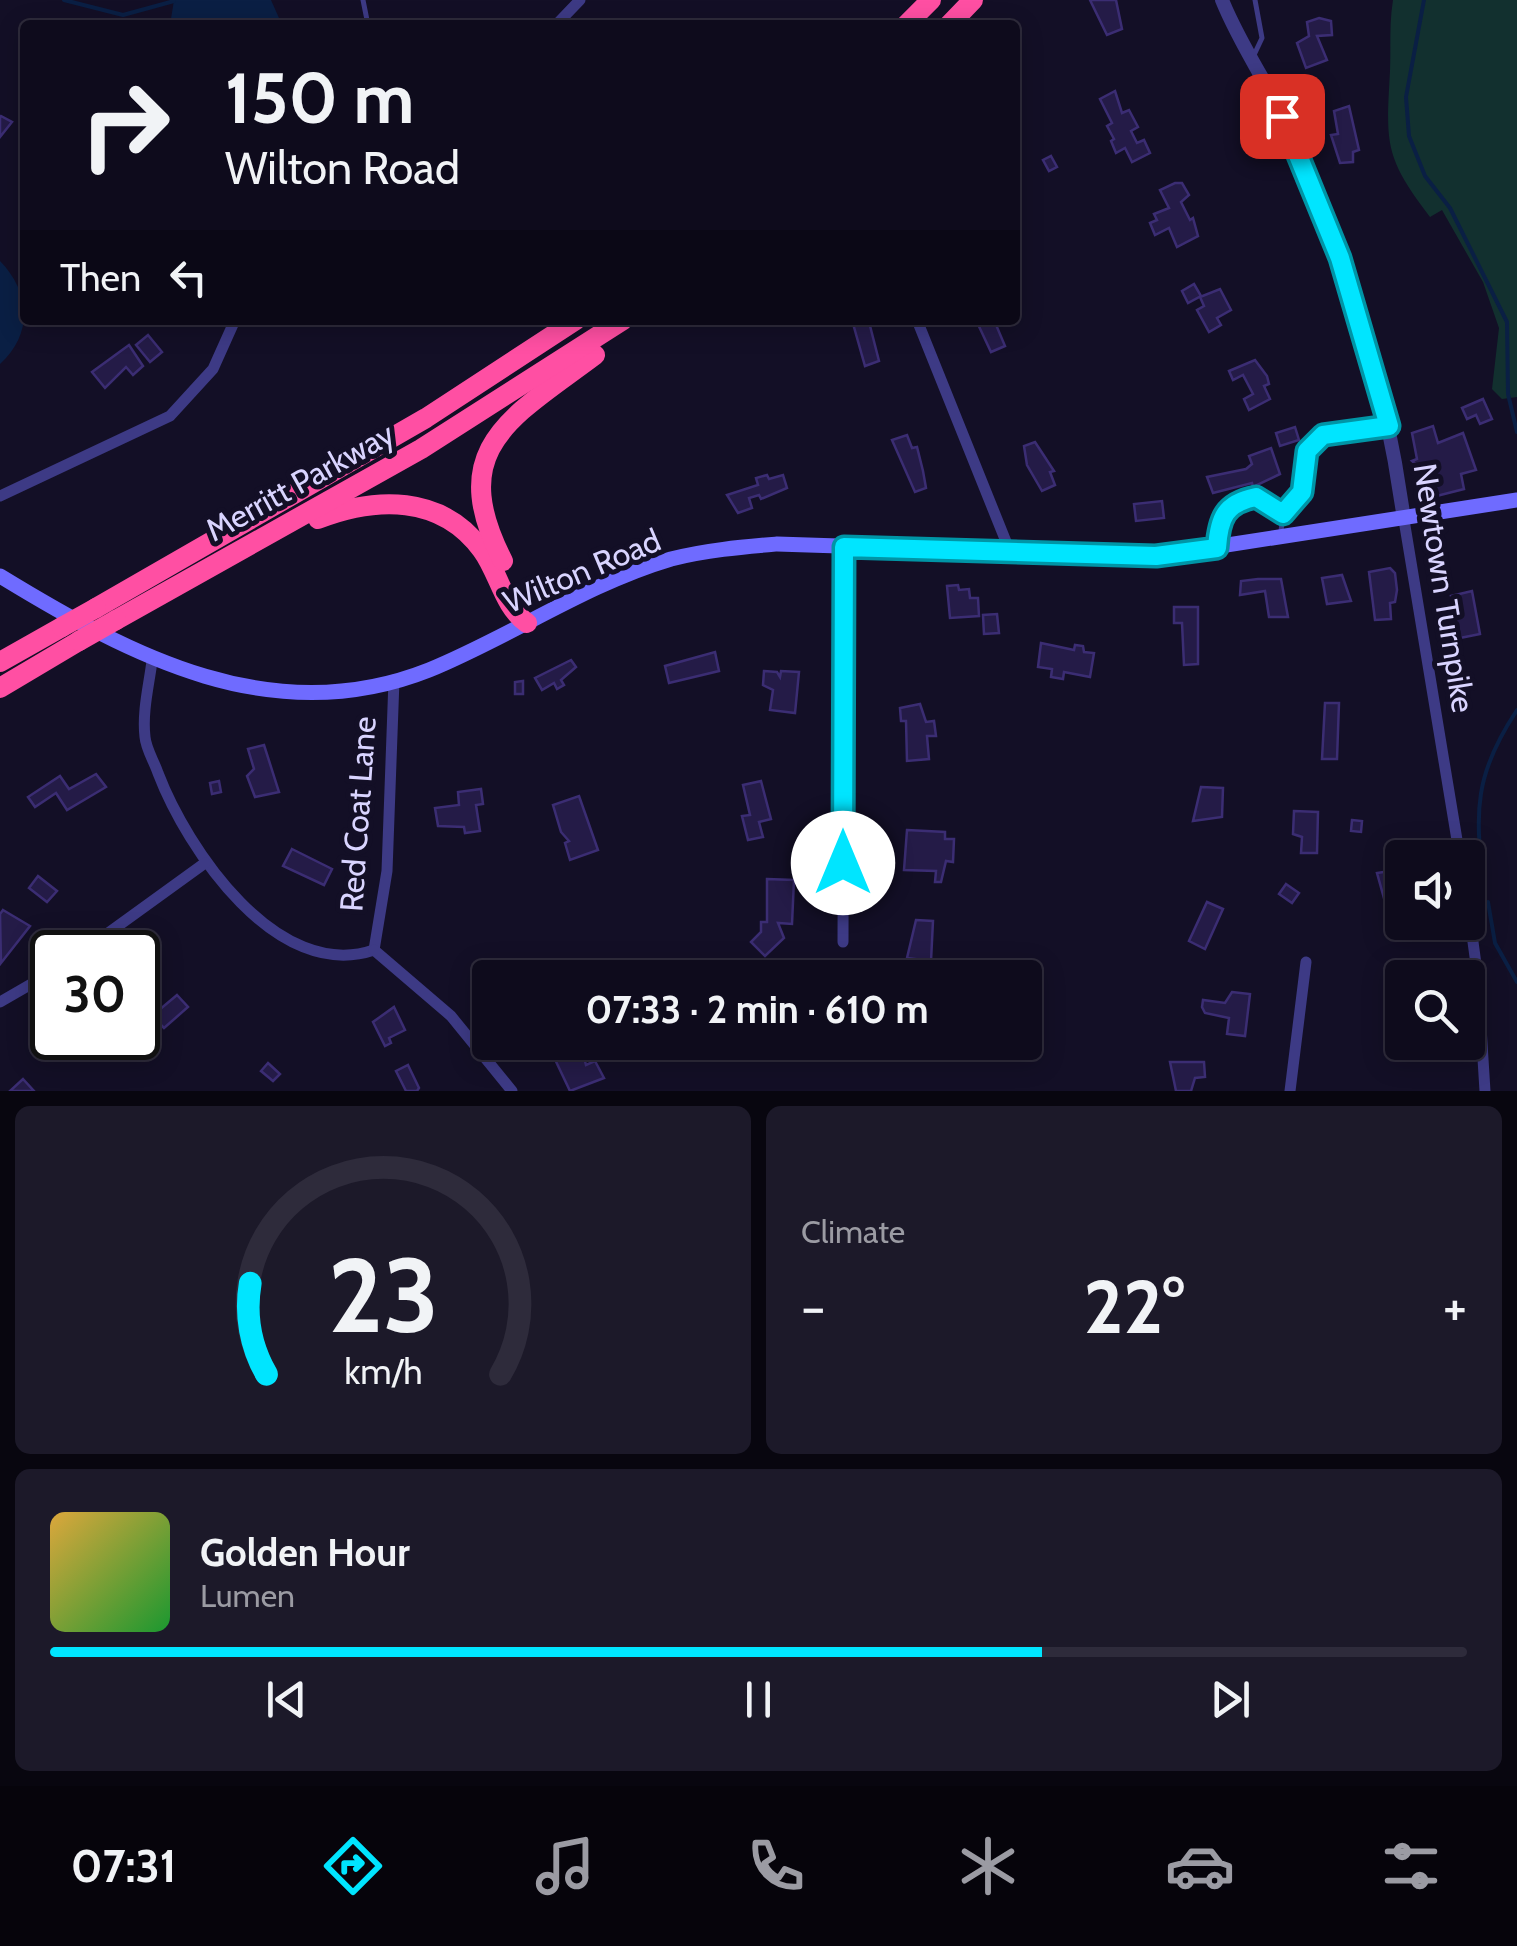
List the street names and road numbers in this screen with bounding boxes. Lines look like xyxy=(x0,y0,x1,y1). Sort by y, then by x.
street label: Merritt Parkway xyxy=(199,414,401,549)
street label: Newtown Turnpike xyxy=(1406,461,1483,715)
street label: Wilton Road xyxy=(497,520,666,621)
street label: Red Coat Lane xyxy=(331,715,384,913)

